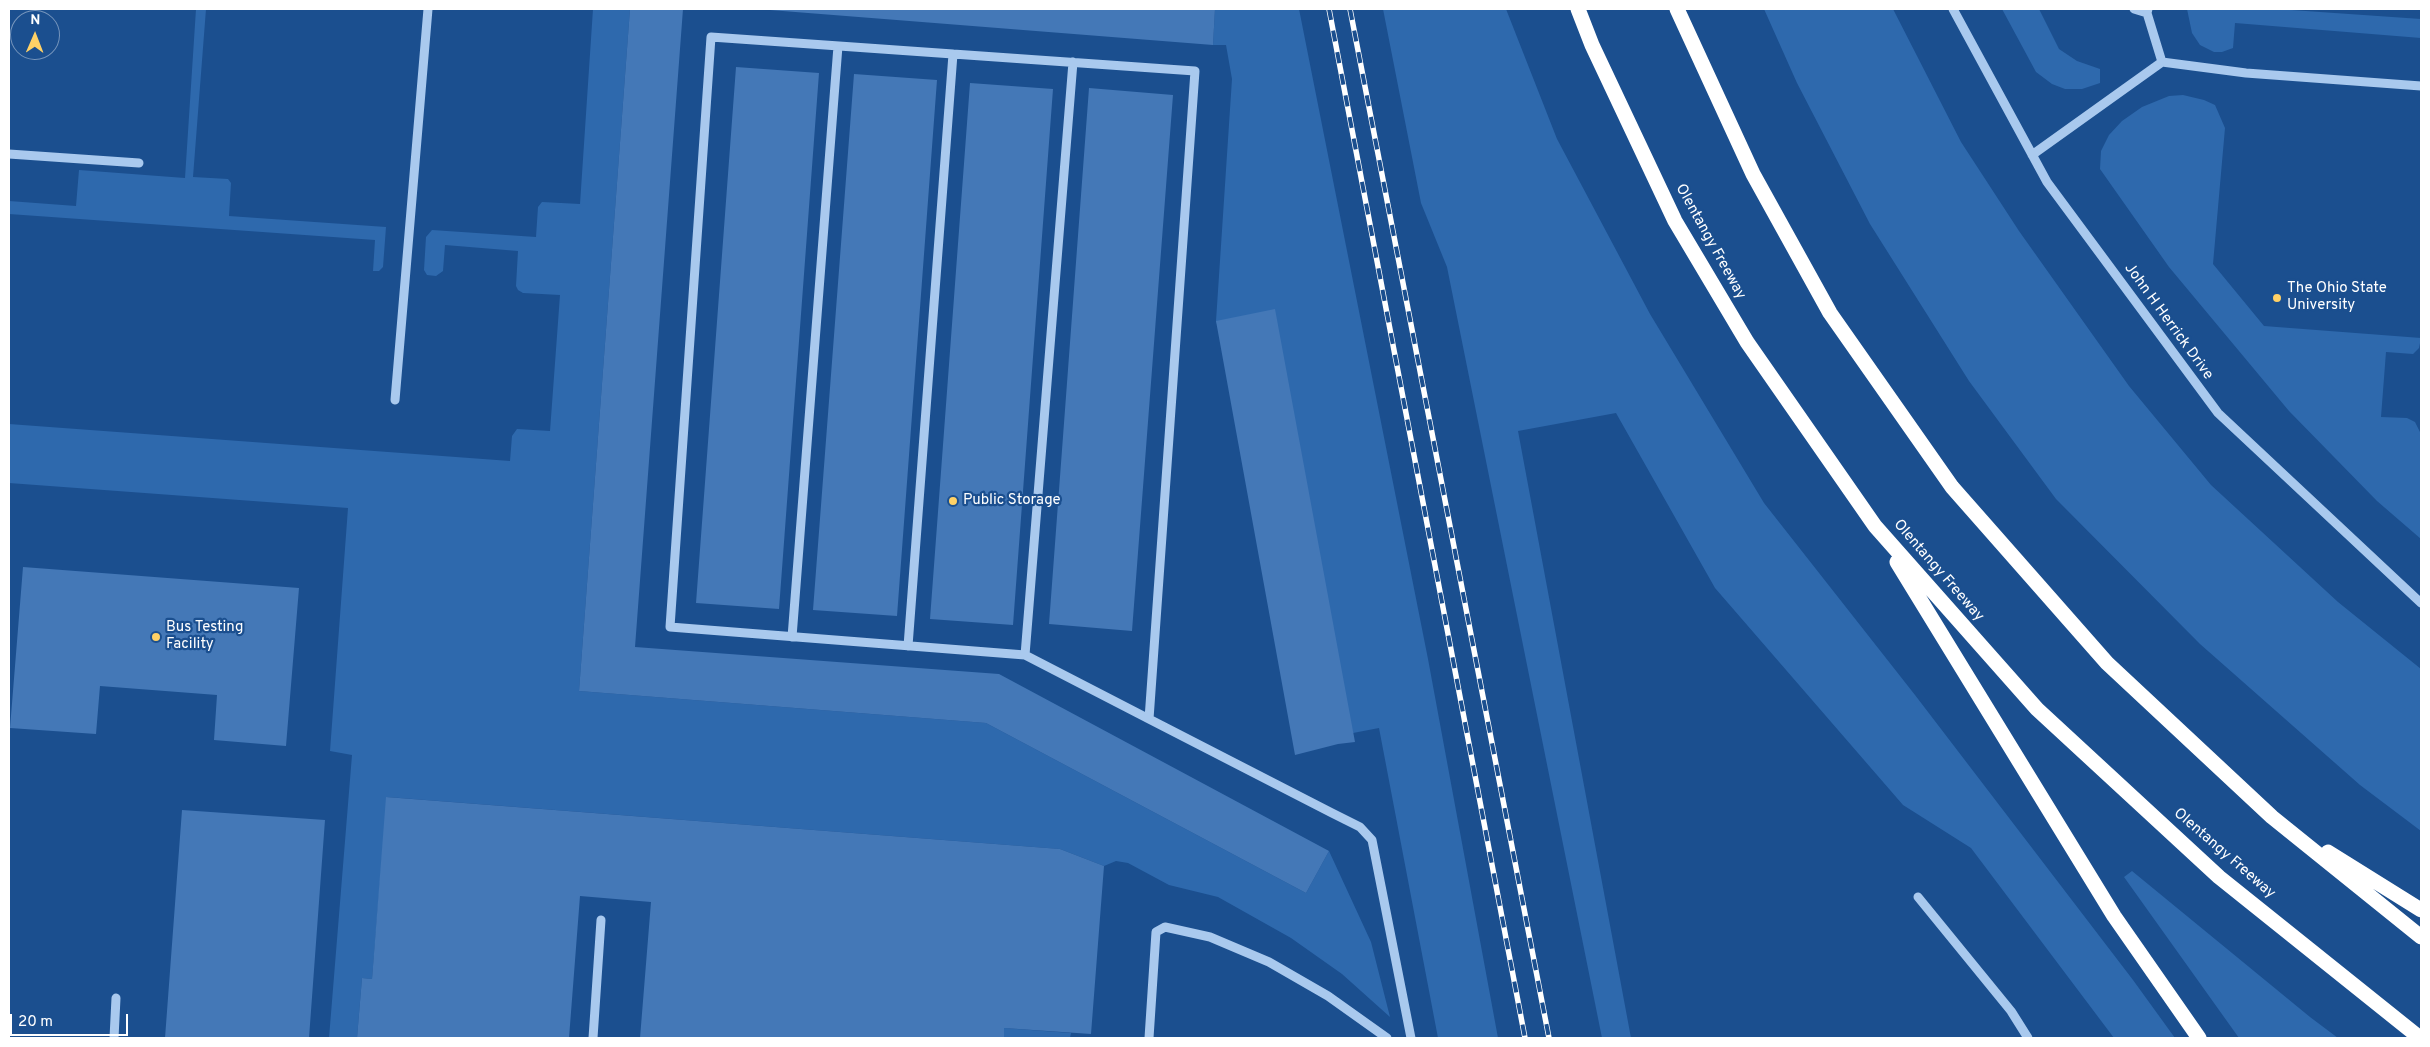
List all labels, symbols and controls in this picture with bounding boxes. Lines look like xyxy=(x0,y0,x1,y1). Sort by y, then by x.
north arrow xyxy=(10,10,60,60)
text: N xyxy=(30,12,40,29)
street label: Olentangy Freeway xyxy=(1671,181,1749,303)
street label: John H Herrick Drive xyxy=(2120,260,2216,384)
place label: The Ohio State University xyxy=(2287,280,2387,315)
marker: The Ohio State University xyxy=(2271,292,2283,304)
place label: Public Storage xyxy=(963,492,1061,510)
marker: Public Storage xyxy=(947,495,959,507)
street label: Olentangy Freeway xyxy=(1889,516,1987,626)
place label: Bus Testing Facility xyxy=(166,619,243,654)
marker: Bus Testing Facility xyxy=(150,631,162,643)
street label: Olentangy Freeway xyxy=(2169,805,2279,903)
scale bar xyxy=(12,1004,130,1036)
text: 20 m xyxy=(18,1013,53,1032)

